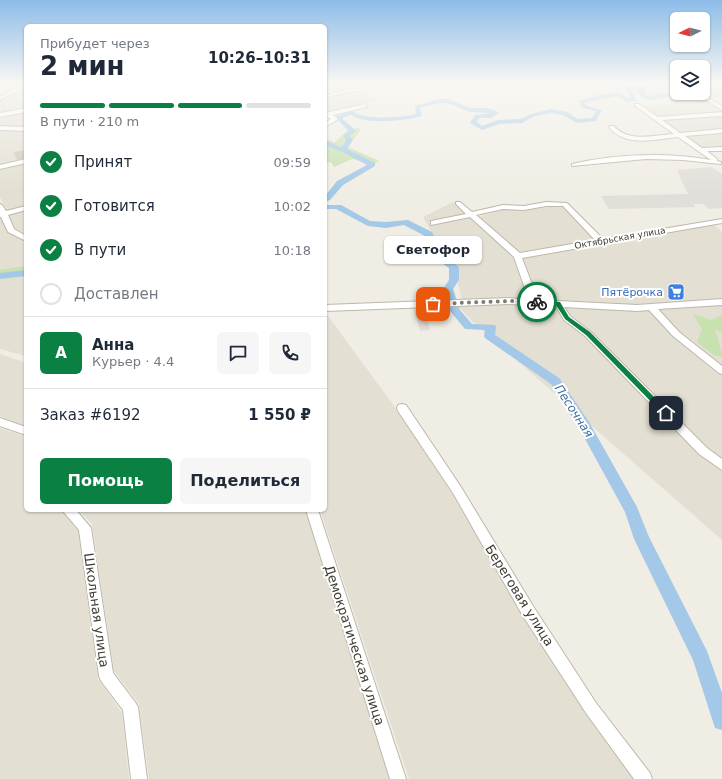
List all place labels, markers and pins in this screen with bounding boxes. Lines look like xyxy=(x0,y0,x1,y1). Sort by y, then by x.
callout: Светофор xyxy=(384,236,482,264)
supermarket icon: Пятёрочка xyxy=(666,282,686,302)
place label: Пятёрочка xyxy=(601,286,663,299)
pin xyxy=(416,287,450,321)
pin xyxy=(649,396,683,430)

